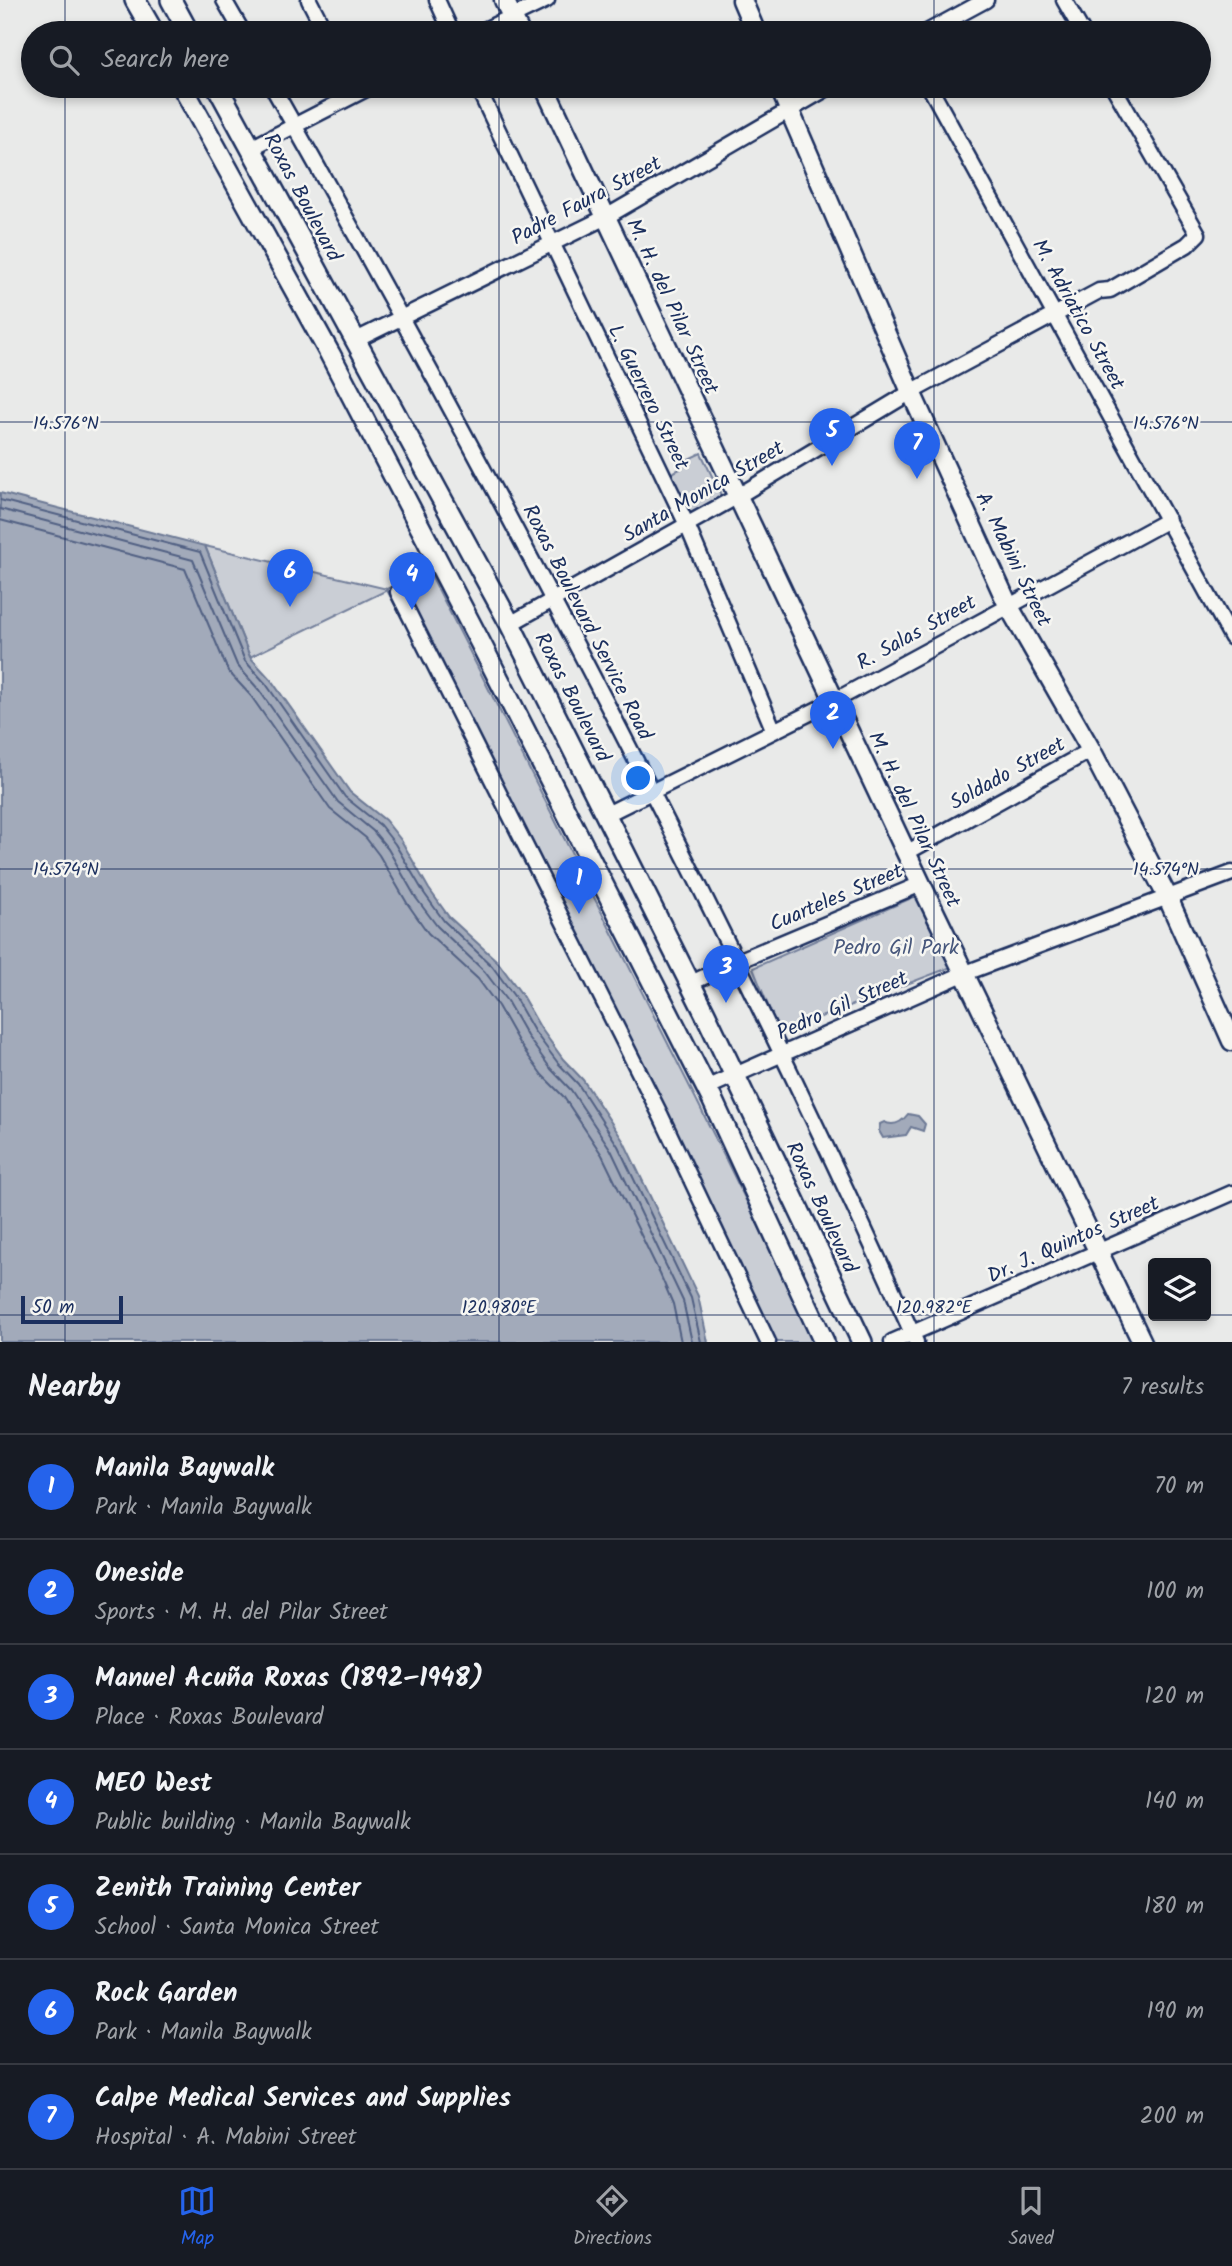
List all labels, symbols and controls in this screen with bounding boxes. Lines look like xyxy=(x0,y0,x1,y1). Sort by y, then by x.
search box xyxy=(21,21,1211,98)
text: Search here xyxy=(101,39,229,81)
icon: search xyxy=(45,41,83,79)
street label: Roxas Boulevard xyxy=(254,127,350,268)
street label: Padre Faura Street xyxy=(506,147,668,255)
street label: M. H. del Pilar Street xyxy=(616,213,727,401)
street label: M. Adriatico Street xyxy=(1022,233,1133,397)
street label: L. Guerrero Street xyxy=(598,319,698,477)
pin: 5 xyxy=(809,408,855,466)
text: 14.576°N xyxy=(33,410,99,439)
text: 14.576°N xyxy=(1133,410,1199,439)
pin: 7 xyxy=(894,421,940,479)
street label: Santa Monica Street xyxy=(617,432,791,552)
street label: A. Mabini Street xyxy=(966,487,1060,633)
street label: Roxas Boulevard Service Road xyxy=(518,500,658,744)
pin: 6 xyxy=(267,549,313,607)
pin: 4 xyxy=(389,552,435,610)
street label: R. Salas Street xyxy=(851,586,983,680)
street label: Roxas Boulevard xyxy=(530,628,616,766)
pin: 2 xyxy=(810,691,856,749)
street label: M. H. del Pilar Street xyxy=(858,726,969,914)
street label: Soldado Street xyxy=(944,728,1072,820)
your location xyxy=(621,761,655,795)
street label: Cuarteles Street xyxy=(765,855,909,941)
text: 14.574°N xyxy=(33,856,99,885)
pin: 1 xyxy=(556,856,602,914)
text: 14.574°N xyxy=(1133,856,1199,885)
park label: Pedro Gil Park xyxy=(833,932,959,965)
pin: 3 xyxy=(703,945,749,1003)
street label: Pedro Gil Street xyxy=(772,962,914,1050)
street label: Roxas Boulevard xyxy=(776,1136,866,1279)
street label: Dr. J. Quintos Street xyxy=(982,1187,1166,1293)
map controls xyxy=(1148,1258,1211,1321)
button: layers xyxy=(1148,1258,1211,1321)
scale bar xyxy=(21,1293,122,1325)
text: 50 m xyxy=(32,1293,74,1323)
text: 120.980°E xyxy=(462,1294,537,1323)
text: 120.982°E xyxy=(896,1294,973,1323)
text: Nearby xyxy=(28,1364,120,1412)
text: 7 results xyxy=(1121,1370,1204,1406)
text: Manila Baywalk xyxy=(95,1448,274,1490)
text: 1 xyxy=(48,1469,54,1505)
text: 70 m xyxy=(1154,1469,1204,1505)
text: Park · Manila Baywalk xyxy=(95,1490,312,1526)
text: Oneside xyxy=(95,1553,184,1595)
text: 2 xyxy=(44,1574,58,1610)
text: 100 m xyxy=(1146,1574,1204,1610)
text: Sports · M. H. del Pilar Street xyxy=(95,1595,388,1631)
text: Manuel Acuña Roxas (1892–1948) xyxy=(95,1658,484,1700)
text: 3 xyxy=(45,1679,57,1715)
text: 120 m xyxy=(1144,1679,1204,1715)
text: Place · Roxas Boulevard xyxy=(95,1700,324,1736)
text: MEO West xyxy=(95,1763,212,1805)
text: 4 xyxy=(45,1784,57,1820)
text: 140 m xyxy=(1145,1784,1204,1820)
text: Public building · Manila Baywalk xyxy=(95,1805,411,1841)
text: Zenith Training Center xyxy=(95,1868,361,1910)
text: 5 xyxy=(45,1889,57,1925)
text: 180 m xyxy=(1144,1889,1204,1925)
text: School · Santa Monica Street xyxy=(95,1910,379,1946)
text: Rock Garden xyxy=(95,1973,237,2015)
text: 6 xyxy=(45,1994,57,2030)
text: 190 m xyxy=(1147,1994,1204,2030)
text: Park · Manila Baywalk xyxy=(95,2015,312,2051)
text: Calpe Medical Services and Supplies xyxy=(95,2078,511,2120)
text: 7 xyxy=(46,2099,56,2135)
text: 200 m xyxy=(1140,2099,1204,2135)
text: Hospital · A. Mabini Street xyxy=(95,2120,357,2156)
tab: Map xyxy=(178,2182,216,2254)
tab: Directions xyxy=(573,2182,652,2254)
tab: Saved xyxy=(1009,2182,1054,2254)

